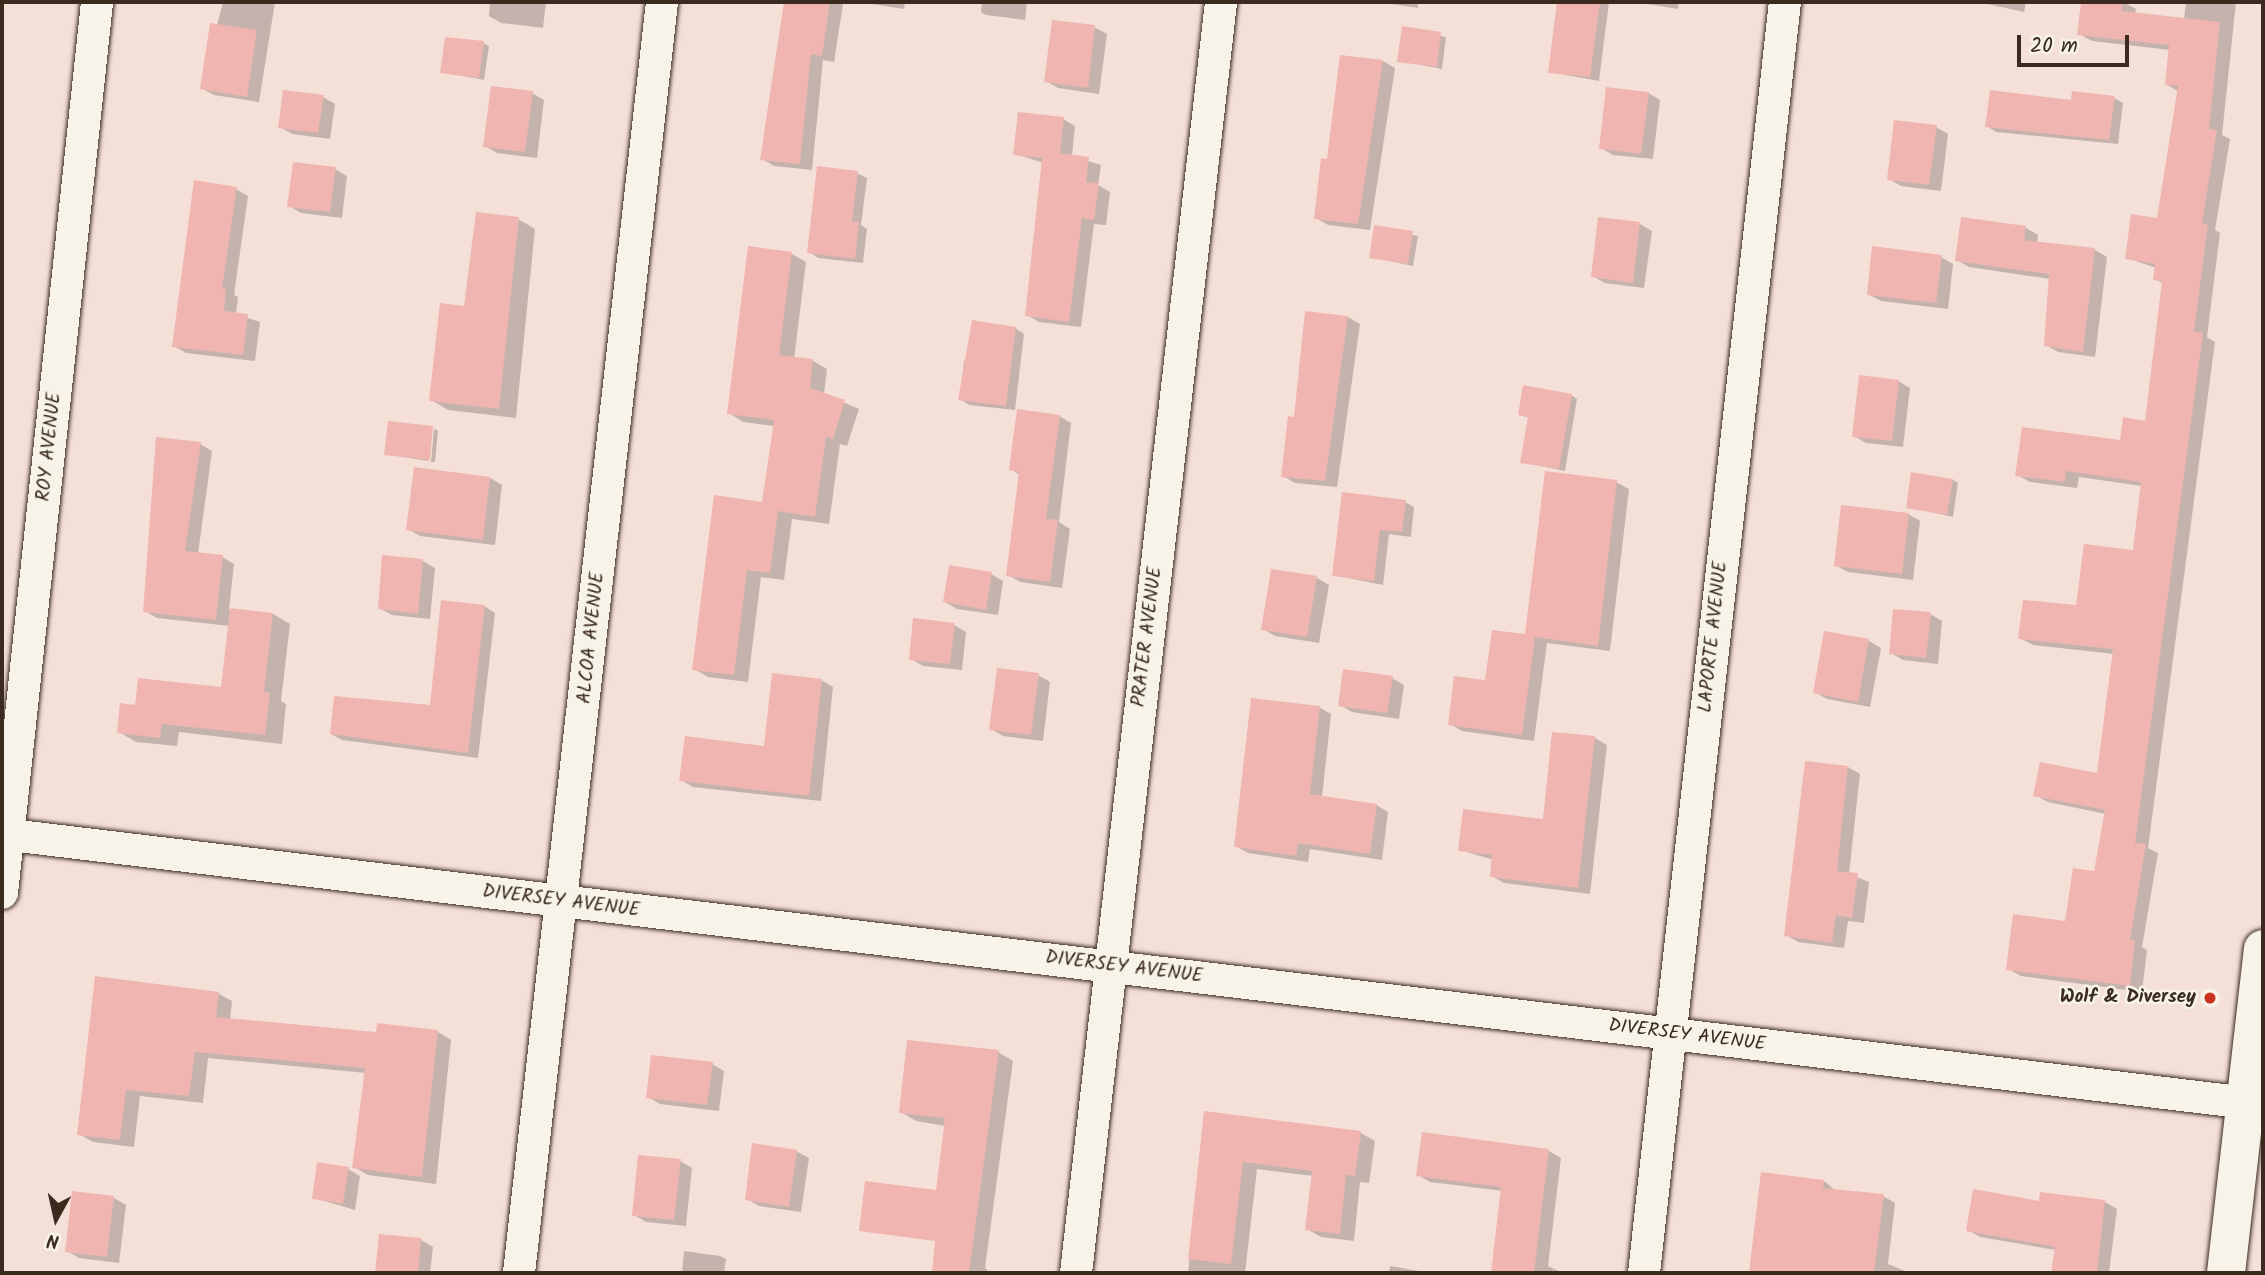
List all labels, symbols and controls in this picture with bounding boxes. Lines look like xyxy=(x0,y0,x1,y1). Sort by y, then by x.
scale bar xyxy=(2020,21,2132,65)
text: 20 m xyxy=(2030,30,2078,63)
street label: ROY AVENUE xyxy=(33,391,67,503)
street label: LAPORTE AVENUE xyxy=(1695,560,1733,714)
street label: PRATER AVENUE xyxy=(1128,566,1168,708)
street label: ALCOA AVENUE xyxy=(574,571,610,705)
street label: DIVERSEY AVENUE xyxy=(481,881,641,923)
street label: DIVERSEY AVENUE xyxy=(1044,947,1204,989)
place label: Wolf & Diversey xyxy=(2060,987,2196,1009)
marker: Wolf & Diversey xyxy=(2202,990,2218,1006)
street label: DIVERSEY AVENUE xyxy=(1607,1015,1767,1057)
north arrow xyxy=(21,1184,91,1254)
text: N xyxy=(45,1224,61,1255)

